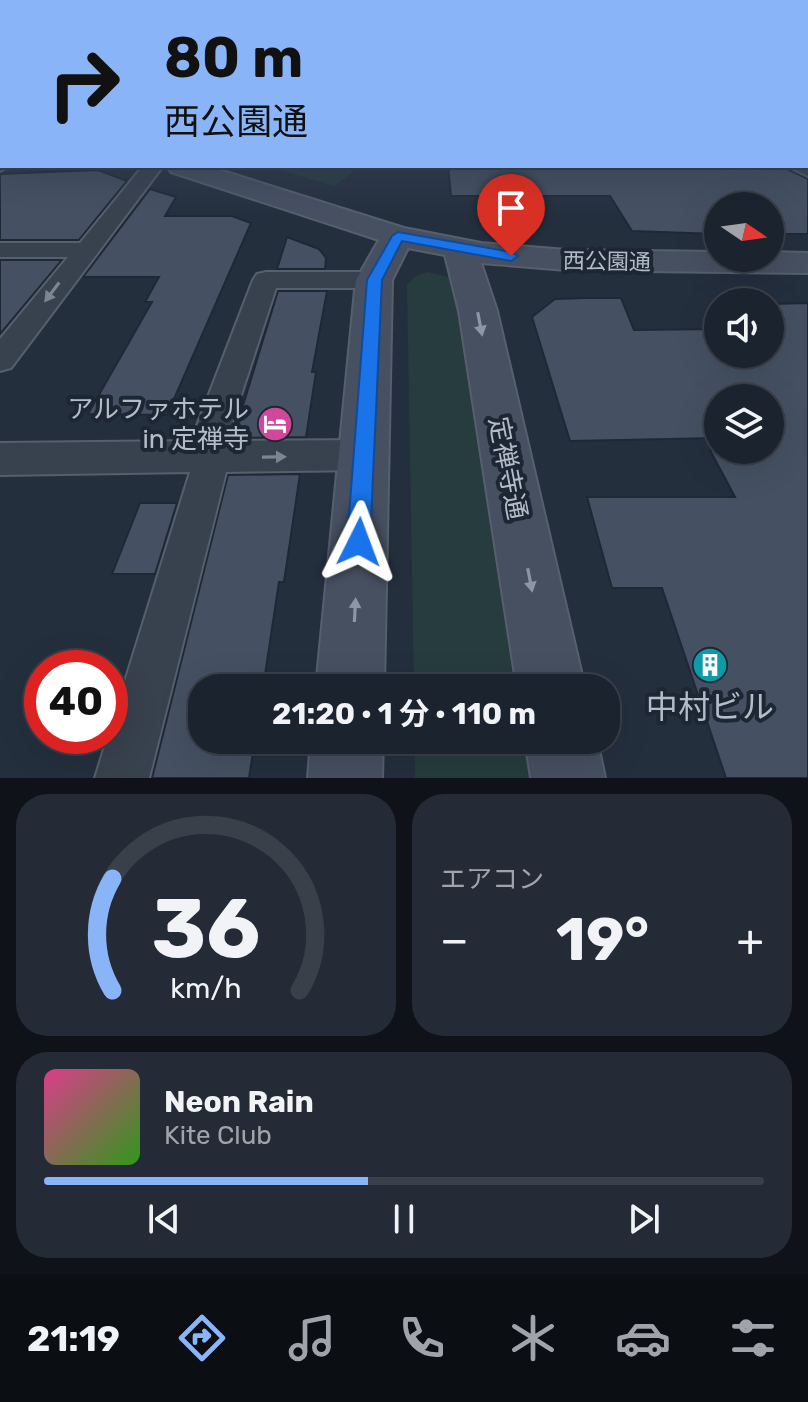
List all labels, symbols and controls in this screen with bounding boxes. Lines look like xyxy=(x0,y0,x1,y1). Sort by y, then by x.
text: 80 m xyxy=(164,25,303,91)
icon: right xyxy=(32,32,136,136)
text: 西公園通 xyxy=(164,100,308,143)
pin xyxy=(477,174,545,256)
icon: arrive xyxy=(489,186,533,230)
north arrow xyxy=(704,192,784,272)
map controls xyxy=(704,192,784,464)
street label: 西公園通 xyxy=(563,247,651,276)
one-way arrow xyxy=(44,282,60,302)
button: sound xyxy=(704,288,784,368)
one-way arrow xyxy=(475,312,487,337)
button: layers xyxy=(704,384,784,464)
place label: アルファホテル in 定禅寺 xyxy=(67,394,249,455)
hotel icon: アルファホテル in 定禅寺 xyxy=(256,405,294,443)
street label: 定禅寺通 xyxy=(482,414,533,522)
one-way arrow xyxy=(262,450,287,463)
position arrow xyxy=(317,500,401,584)
one-way arrow xyxy=(524,567,537,592)
one-way arrow xyxy=(348,597,361,622)
building icon: 中村ビル xyxy=(691,646,729,684)
speed limit sign: 40 xyxy=(24,650,128,754)
place label: 中村ビル xyxy=(646,688,774,726)
text: 21:20 · 1 分 · 110 m xyxy=(272,696,536,732)
text: エアコン xyxy=(440,864,544,895)
text: 36 xyxy=(152,879,260,978)
text: 19° xyxy=(556,904,649,975)
text: − xyxy=(440,914,469,966)
text: + xyxy=(737,914,764,966)
text: km/h xyxy=(170,971,242,1005)
text: Neon Rain xyxy=(164,1084,314,1120)
text: Kite Club xyxy=(164,1120,272,1151)
icon: previous xyxy=(142,1197,186,1241)
icon: pause xyxy=(382,1197,426,1241)
icon: next xyxy=(622,1197,666,1241)
icon: directions xyxy=(174,1310,230,1366)
icon: music xyxy=(284,1310,340,1366)
icon: phone xyxy=(394,1310,450,1366)
icon: climate xyxy=(505,1310,561,1366)
icon: car xyxy=(615,1310,671,1366)
icon: filters xyxy=(725,1310,781,1366)
text: 21:19 xyxy=(27,1317,120,1360)

